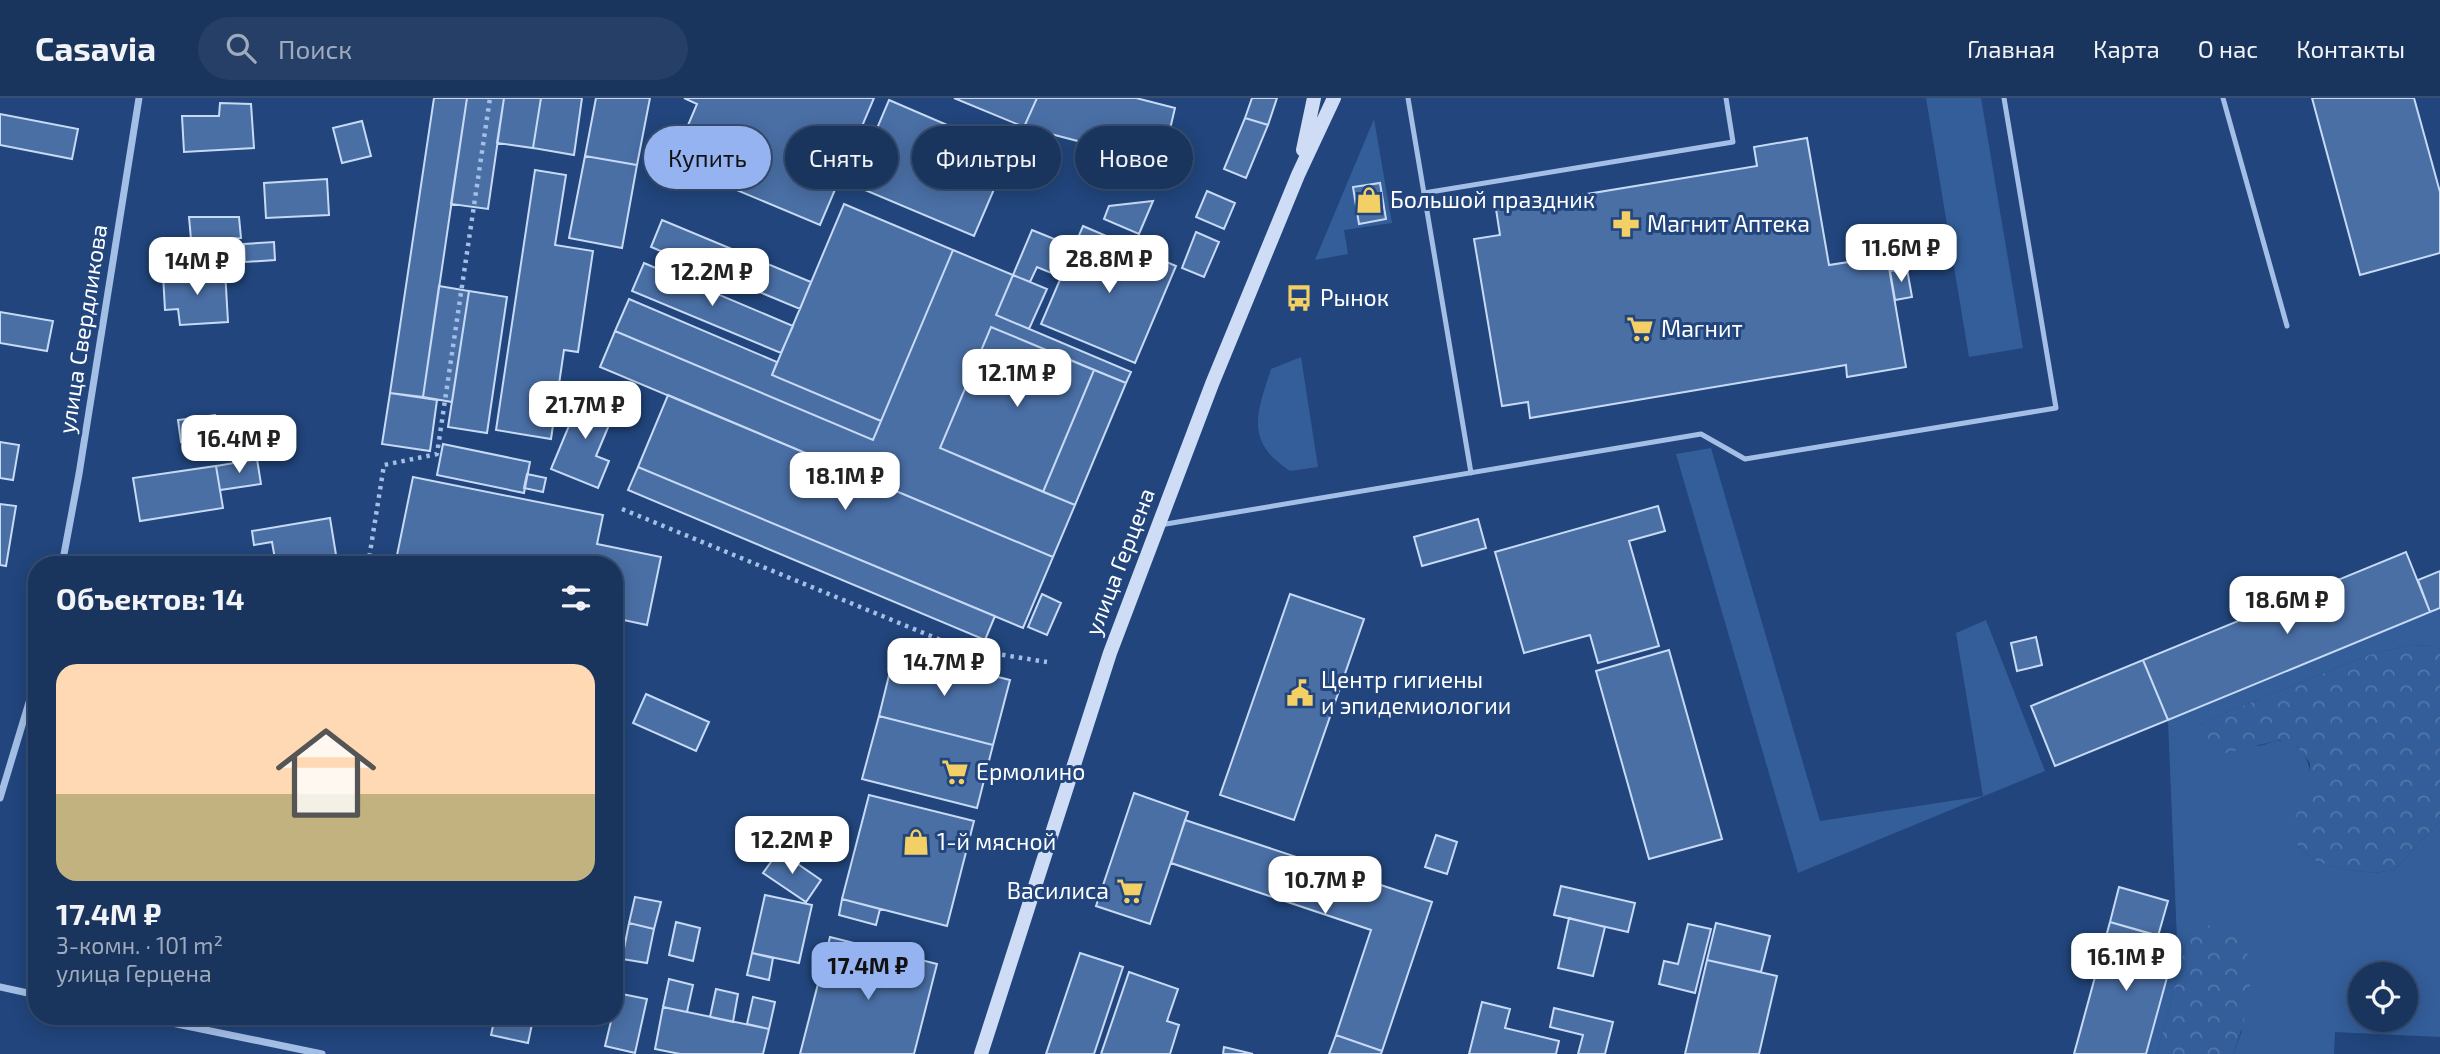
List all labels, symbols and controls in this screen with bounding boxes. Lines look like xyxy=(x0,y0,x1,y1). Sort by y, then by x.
search box xyxy=(198,17,688,80)
text: Casavia xyxy=(35,28,156,68)
icon: search xyxy=(222,29,260,67)
text: Поиск xyxy=(278,33,352,64)
text: Главная xyxy=(1967,34,2055,63)
text: Карта xyxy=(2093,34,2160,63)
text: О нас xyxy=(2198,34,2258,63)
text: Контакты xyxy=(2296,34,2405,63)
chip: Купить xyxy=(644,126,771,189)
chip: Снять xyxy=(785,126,898,189)
chip: Фильтры xyxy=(912,126,1061,189)
chip: Новое xyxy=(1075,126,1193,189)
shop icon: Большой праздник xyxy=(1354,185,1384,215)
place label: Большой праздник xyxy=(1390,185,1595,213)
pharmacy icon: Магнит Аптека xyxy=(1611,209,1641,239)
place label: Магнит Аптека xyxy=(1647,209,1810,237)
street label: улица Свердликова xyxy=(52,222,113,436)
pin: 11.6M ₽ xyxy=(1836,225,1966,284)
text: 11.6M ₽ xyxy=(1862,233,1940,261)
pin: 28.8M ₽ xyxy=(1044,236,1174,295)
pin: 14M ₽ xyxy=(148,238,246,297)
text: 28.8M ₽ xyxy=(1065,244,1153,272)
text: 14M ₽ xyxy=(165,246,229,274)
pin: 12.2M ₽ xyxy=(647,248,777,308)
text: 12.2M ₽ xyxy=(671,257,753,285)
bus stop icon: Рынок xyxy=(1284,283,1314,313)
place label: Рынок xyxy=(1320,283,1389,311)
supermarket icon: Магнит xyxy=(1625,314,1655,344)
place label: Магнит xyxy=(1661,314,1743,342)
pin: 12.1M ₽ xyxy=(952,350,1082,409)
text: 12.1M ₽ xyxy=(978,358,1056,386)
pin: 21.7M ₽ xyxy=(520,382,650,441)
text: 21.7M ₽ xyxy=(545,390,625,418)
pin: 16.4M ₽ xyxy=(174,416,304,475)
text: 16.4M ₽ xyxy=(197,424,281,452)
pin: 18.1M ₽ xyxy=(780,452,910,512)
text: 18.1M ₽ xyxy=(806,461,884,489)
street label: улица Герцена xyxy=(1078,484,1161,640)
pin: 18.6M ₽ xyxy=(2222,576,2352,636)
icon: filters xyxy=(557,579,595,617)
text: Объектов: 14 xyxy=(56,580,245,616)
text: 18.6M ₽ xyxy=(2245,585,2329,613)
pin: 14.7M ₽ xyxy=(879,638,1009,698)
text: 14.7M ₽ xyxy=(903,647,985,675)
place label: Центр гигиены и эпидемиологии xyxy=(1321,665,1511,719)
public building icon: Центр гигиены и эпидемиологии xyxy=(1285,678,1315,708)
icon: home xyxy=(263,710,389,836)
supermarket icon: Ермолино xyxy=(940,757,970,787)
place label: Ермолино xyxy=(976,757,1085,785)
pin: 12.2M ₽ xyxy=(727,816,857,876)
text: 12.2M ₽ xyxy=(751,825,833,853)
shop icon: 1-й мясной xyxy=(901,827,931,857)
place label: 1-й мясной xyxy=(937,827,1056,855)
pin: 10.7M ₽ xyxy=(1260,856,1390,916)
text: 10.7M ₽ xyxy=(1284,865,1366,893)
place label: Василиса xyxy=(1007,876,1109,904)
supermarket icon: Василиса xyxy=(1115,876,1145,906)
text: 17.4M ₽ xyxy=(56,895,162,931)
text: 3-комн. · 101 m² xyxy=(56,931,223,959)
pin: 16.1M ₽ xyxy=(2061,934,2191,993)
pin: 17.4M ₽ xyxy=(803,942,933,1002)
text: 16.1M ₽ xyxy=(2087,942,2165,970)
text: 17.4M ₽ xyxy=(828,951,908,979)
text: улица Герцена xyxy=(56,959,212,987)
map controls xyxy=(2348,962,2418,1032)
button: locate xyxy=(2348,962,2418,1032)

